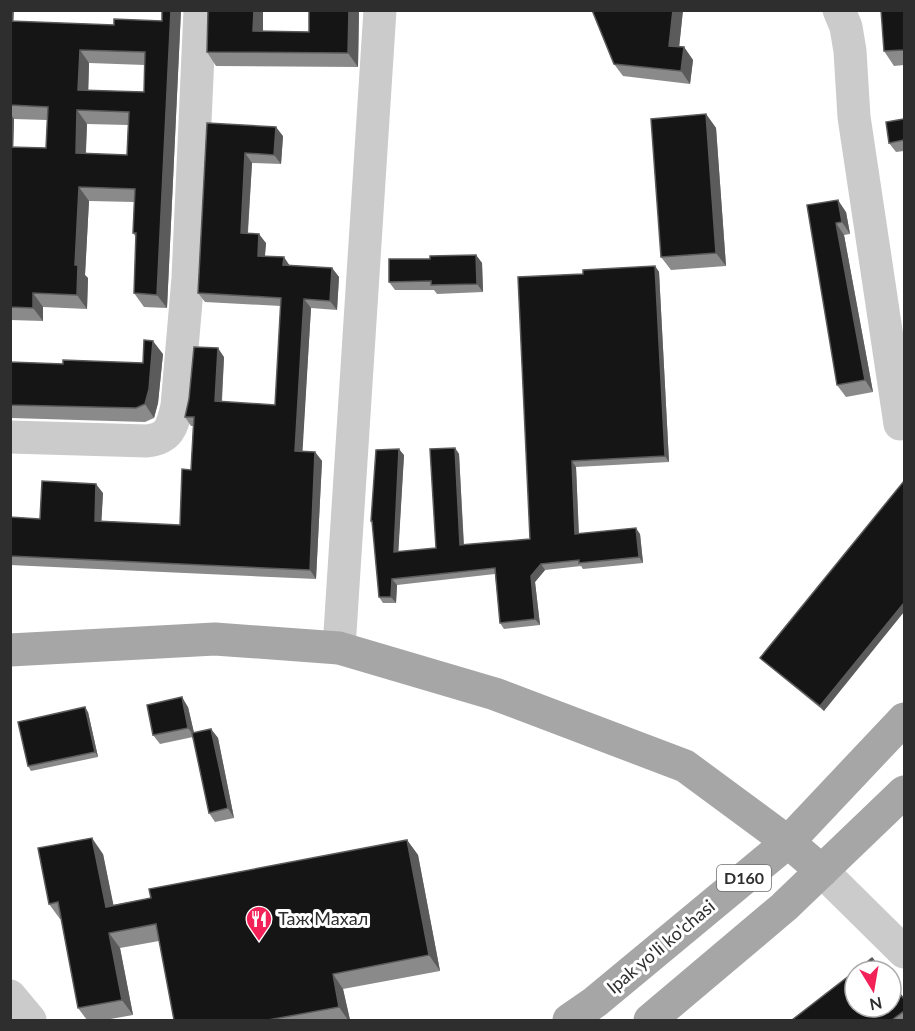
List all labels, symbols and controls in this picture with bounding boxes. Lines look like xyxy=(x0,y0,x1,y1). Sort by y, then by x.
road number: D160 xyxy=(717,865,771,891)
street label: Ipak yo'li ko'chasi xyxy=(602,895,719,998)
restaurant icon: Таж Махал xyxy=(244,904,274,942)
place label: Таж Махал xyxy=(278,907,368,929)
north arrow xyxy=(843,959,903,1019)
text: N xyxy=(868,994,884,1015)

